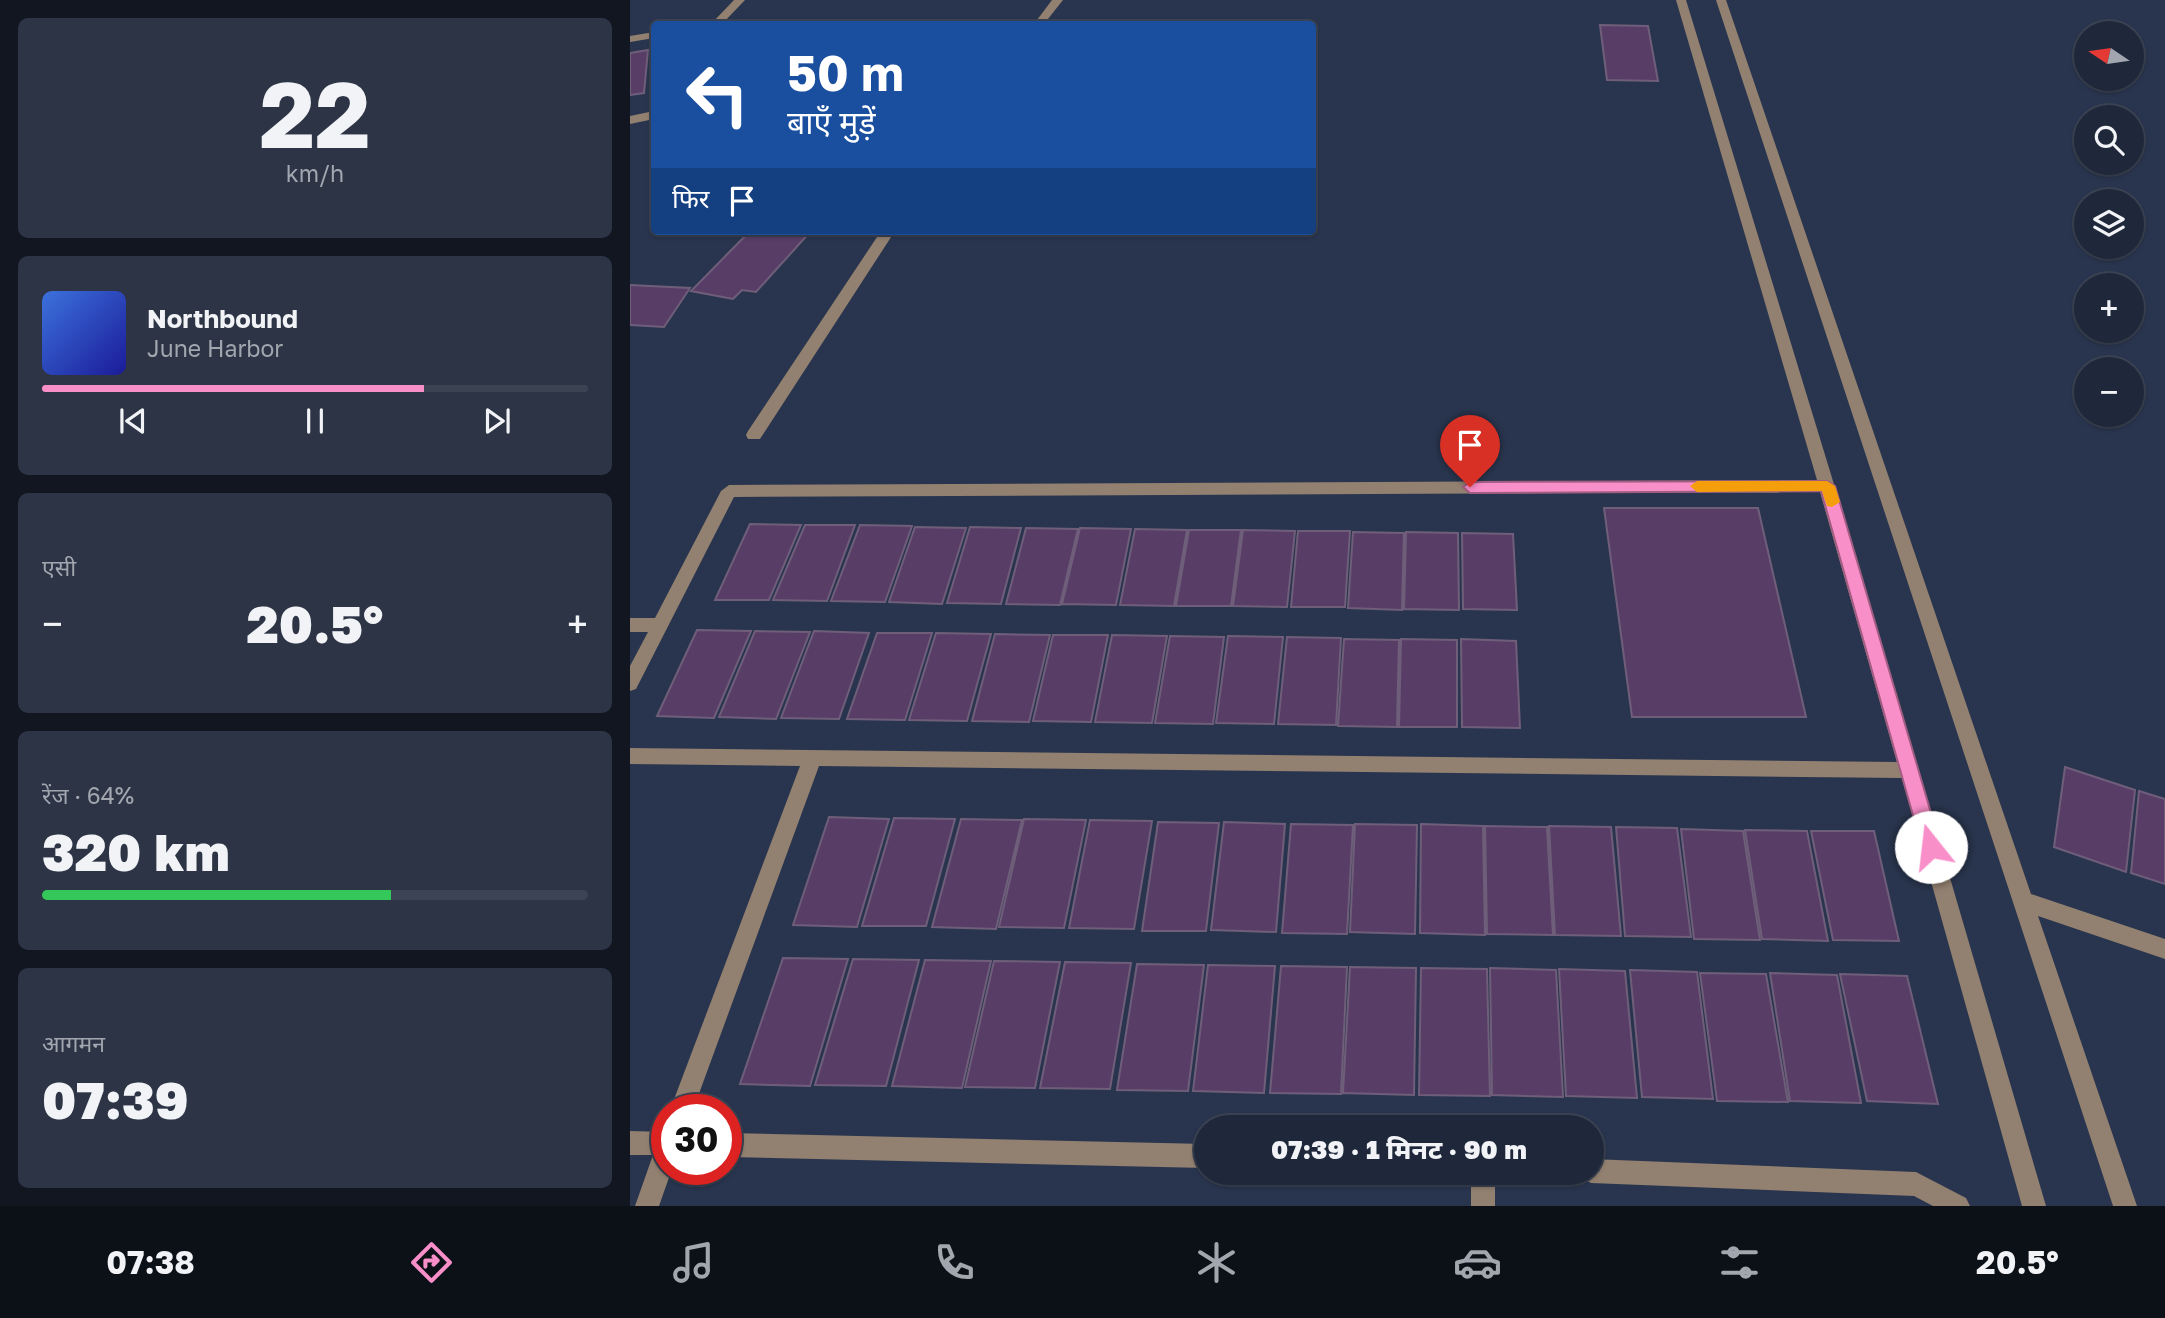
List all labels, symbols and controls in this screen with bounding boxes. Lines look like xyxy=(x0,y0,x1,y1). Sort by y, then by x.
north arrow xyxy=(2074,21,2144,91)
map controls xyxy=(2074,21,2144,427)
text: 50 m xyxy=(787,43,904,102)
icon: left xyxy=(672,49,763,140)
text: 22 xyxy=(259,59,371,168)
text: बाएँ मुड़ें xyxy=(787,103,876,141)
button: search xyxy=(2074,105,2144,175)
text: km/h xyxy=(286,159,344,187)
icon: arrive xyxy=(723,182,761,220)
text: फिर xyxy=(672,183,709,214)
button: layers xyxy=(2074,189,2144,259)
button: + xyxy=(2074,273,2144,343)
text: Northbound xyxy=(147,303,298,334)
text: June Harbor xyxy=(147,334,283,362)
button: − xyxy=(2074,357,2144,427)
icon: previous xyxy=(114,402,152,440)
icon: pause xyxy=(296,402,334,440)
icon: next xyxy=(478,402,516,440)
pin xyxy=(1440,415,1500,487)
icon: arrive xyxy=(1451,426,1489,464)
text: एसी xyxy=(42,553,76,581)
text: 20.5° xyxy=(247,592,383,654)
text: − xyxy=(42,601,63,646)
text: + xyxy=(567,601,588,646)
text: रेंज · 64% xyxy=(42,781,134,809)
position arrow xyxy=(1894,810,1968,884)
text: 320 km xyxy=(42,820,230,882)
text: आगमन xyxy=(42,1029,105,1057)
text: 07:39 xyxy=(42,1068,188,1130)
speed limit sign: 30 xyxy=(651,1094,742,1185)
text: 07:39 · 1 मिनट · 90 m xyxy=(1271,1134,1527,1165)
icon: directions xyxy=(407,1238,456,1287)
icon: music xyxy=(669,1238,718,1287)
icon: phone xyxy=(930,1238,979,1287)
icon: climate xyxy=(1192,1238,1241,1287)
icon: car xyxy=(1453,1238,1502,1287)
icon: filters xyxy=(1715,1238,1764,1287)
text: 07:38 xyxy=(106,1243,195,1281)
text: 20.5° xyxy=(1976,1243,2059,1281)

